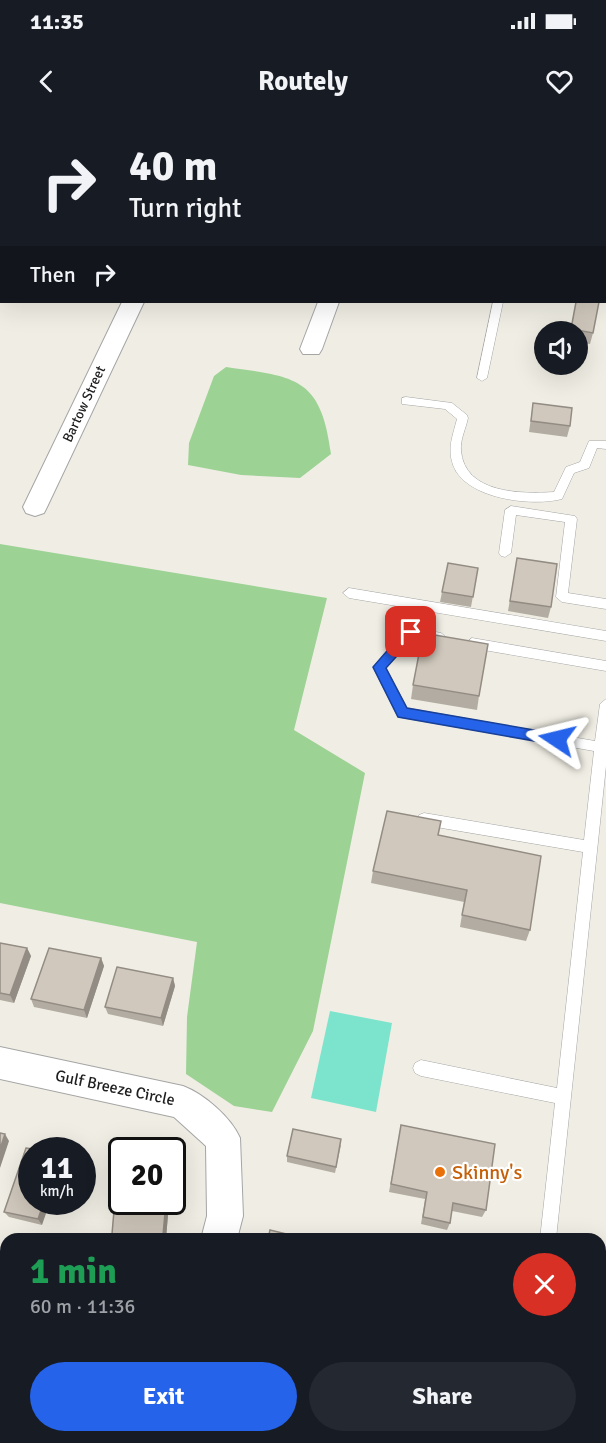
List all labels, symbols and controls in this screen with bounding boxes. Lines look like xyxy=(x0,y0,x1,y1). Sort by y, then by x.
text: 11:35 xyxy=(30,8,84,35)
icon: back xyxy=(30,65,63,98)
text: Routely xyxy=(258,65,348,98)
icon: heart xyxy=(543,65,576,98)
text: 40 m xyxy=(129,141,218,192)
icon: right xyxy=(30,144,108,222)
text: Turn right xyxy=(129,192,242,225)
icon: right xyxy=(88,258,121,291)
text: Then xyxy=(30,261,76,288)
map controls xyxy=(534,321,588,375)
button: sound xyxy=(534,321,588,375)
street label: Bartow Street xyxy=(59,363,109,445)
pin xyxy=(385,606,436,657)
icon: arrive xyxy=(394,615,427,648)
position arrow xyxy=(525,707,589,771)
street label: Gulf Breeze Circle xyxy=(53,1066,177,1110)
speed limit sign: 20 xyxy=(108,1137,186,1215)
text: 11 xyxy=(41,1150,73,1187)
place label: Skinny's xyxy=(452,1160,522,1185)
marker: Skinny's xyxy=(433,1165,447,1179)
text: km/h xyxy=(40,1182,74,1200)
text: 1 min xyxy=(30,1249,117,1294)
button: close xyxy=(513,1253,576,1316)
text: 60 m · 11:36 xyxy=(30,1294,135,1319)
button: Exit xyxy=(30,1362,297,1431)
button: Share xyxy=(309,1362,576,1431)

